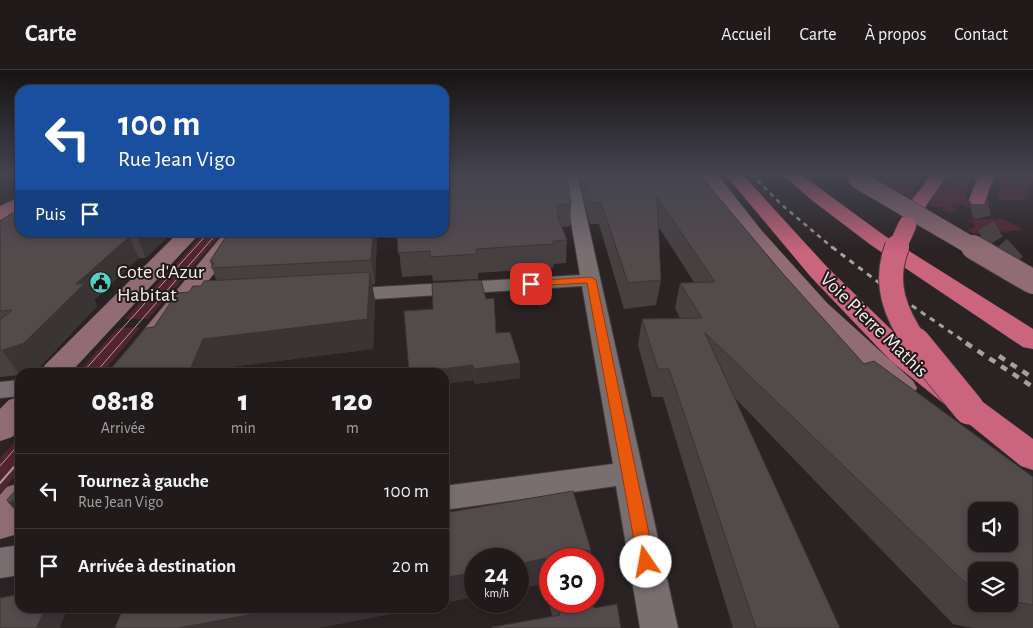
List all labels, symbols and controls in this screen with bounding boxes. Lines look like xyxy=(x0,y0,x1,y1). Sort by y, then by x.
text: Carte xyxy=(25,22,77,46)
text: Accueil xyxy=(721,26,772,44)
text: Carte xyxy=(800,26,837,44)
text: À propos xyxy=(865,26,926,44)
text: Contact xyxy=(954,26,1008,44)
icon: left xyxy=(35,105,100,170)
text: 100 m xyxy=(118,107,201,142)
text: Rue Jean Vigo xyxy=(118,148,235,170)
icon: arrive xyxy=(76,200,104,228)
text: Puis xyxy=(35,205,66,224)
place label: Cote d'Azur Habitat xyxy=(117,262,205,305)
pin xyxy=(510,263,552,305)
street label: Voie Pierre Mathis xyxy=(816,269,932,381)
icon: arrive xyxy=(517,270,545,298)
public building icon: Cote d'Azur Habitat xyxy=(89,271,113,295)
text: 08:18 xyxy=(91,386,155,416)
text: 1 xyxy=(238,386,249,416)
text: 120 xyxy=(332,386,373,416)
text: Arrivée xyxy=(101,420,145,436)
text: min xyxy=(231,420,256,436)
text: m xyxy=(346,420,359,436)
text: Tournez à gauche xyxy=(78,472,209,491)
icon: left xyxy=(35,477,63,505)
text: 100 m xyxy=(384,482,429,501)
text: Rue Jean Vigo xyxy=(78,494,163,510)
map controls xyxy=(968,502,1018,612)
button: sound xyxy=(968,502,1018,552)
position arrow xyxy=(619,535,671,587)
speed limit sign: 30 xyxy=(539,548,604,613)
icon: arrive xyxy=(35,552,63,580)
text: Arrivée à destination xyxy=(78,557,236,576)
text: 20 m xyxy=(392,557,429,576)
text: 24 xyxy=(484,562,509,587)
button: layers xyxy=(968,562,1018,612)
text: km/h xyxy=(484,587,509,599)

